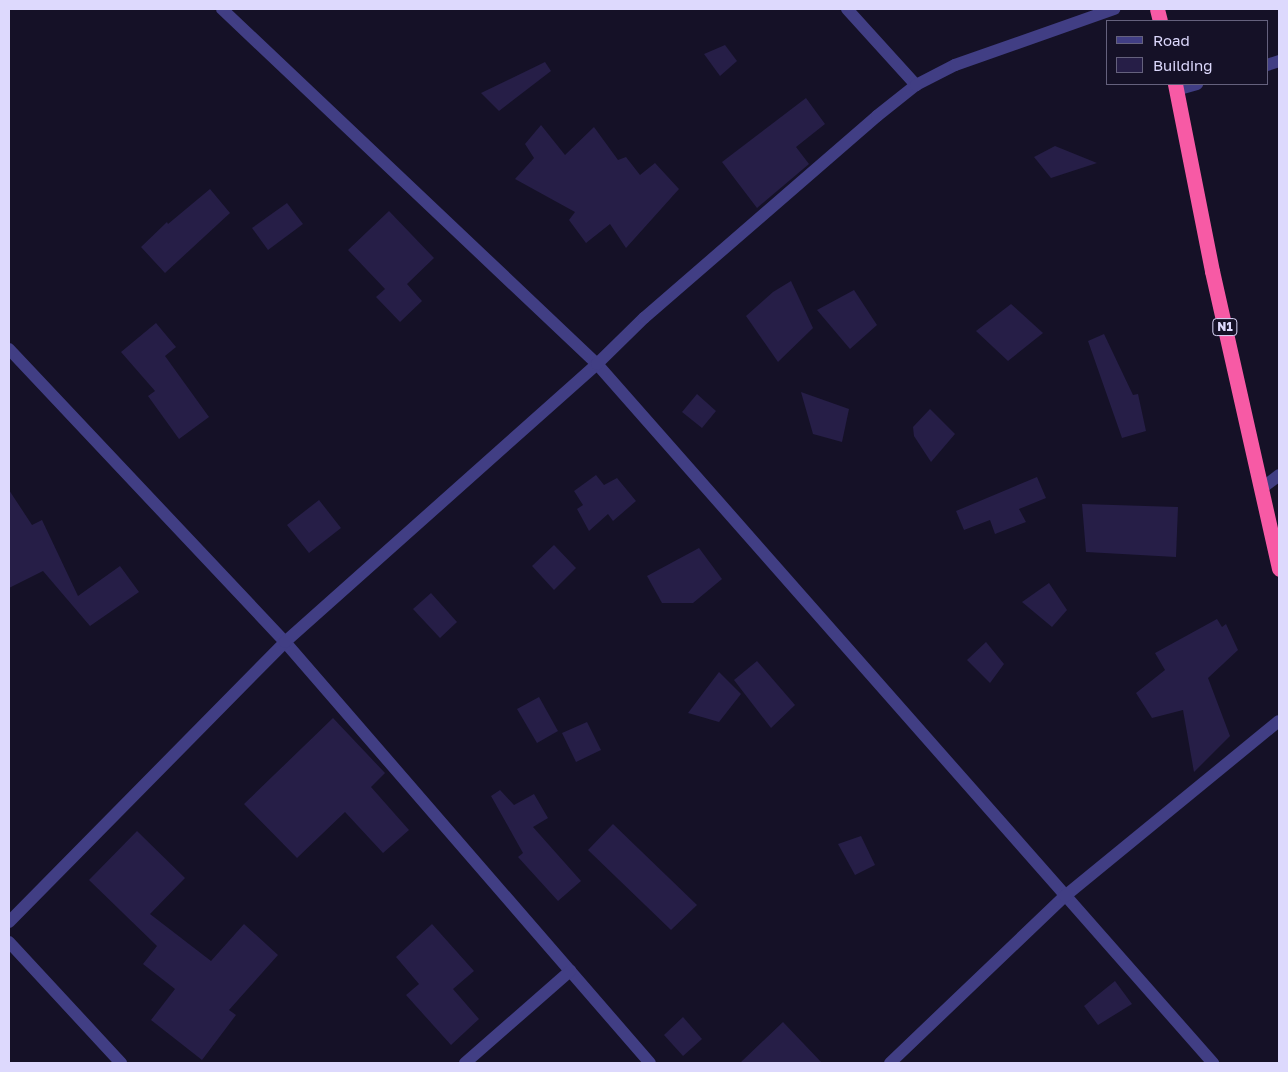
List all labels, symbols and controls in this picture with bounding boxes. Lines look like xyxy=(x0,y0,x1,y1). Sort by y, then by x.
legend xyxy=(1106,20,1268,85)
text: Road xyxy=(1153,31,1190,49)
text: Building xyxy=(1153,56,1213,74)
road number: N1 xyxy=(1211,318,1239,337)

